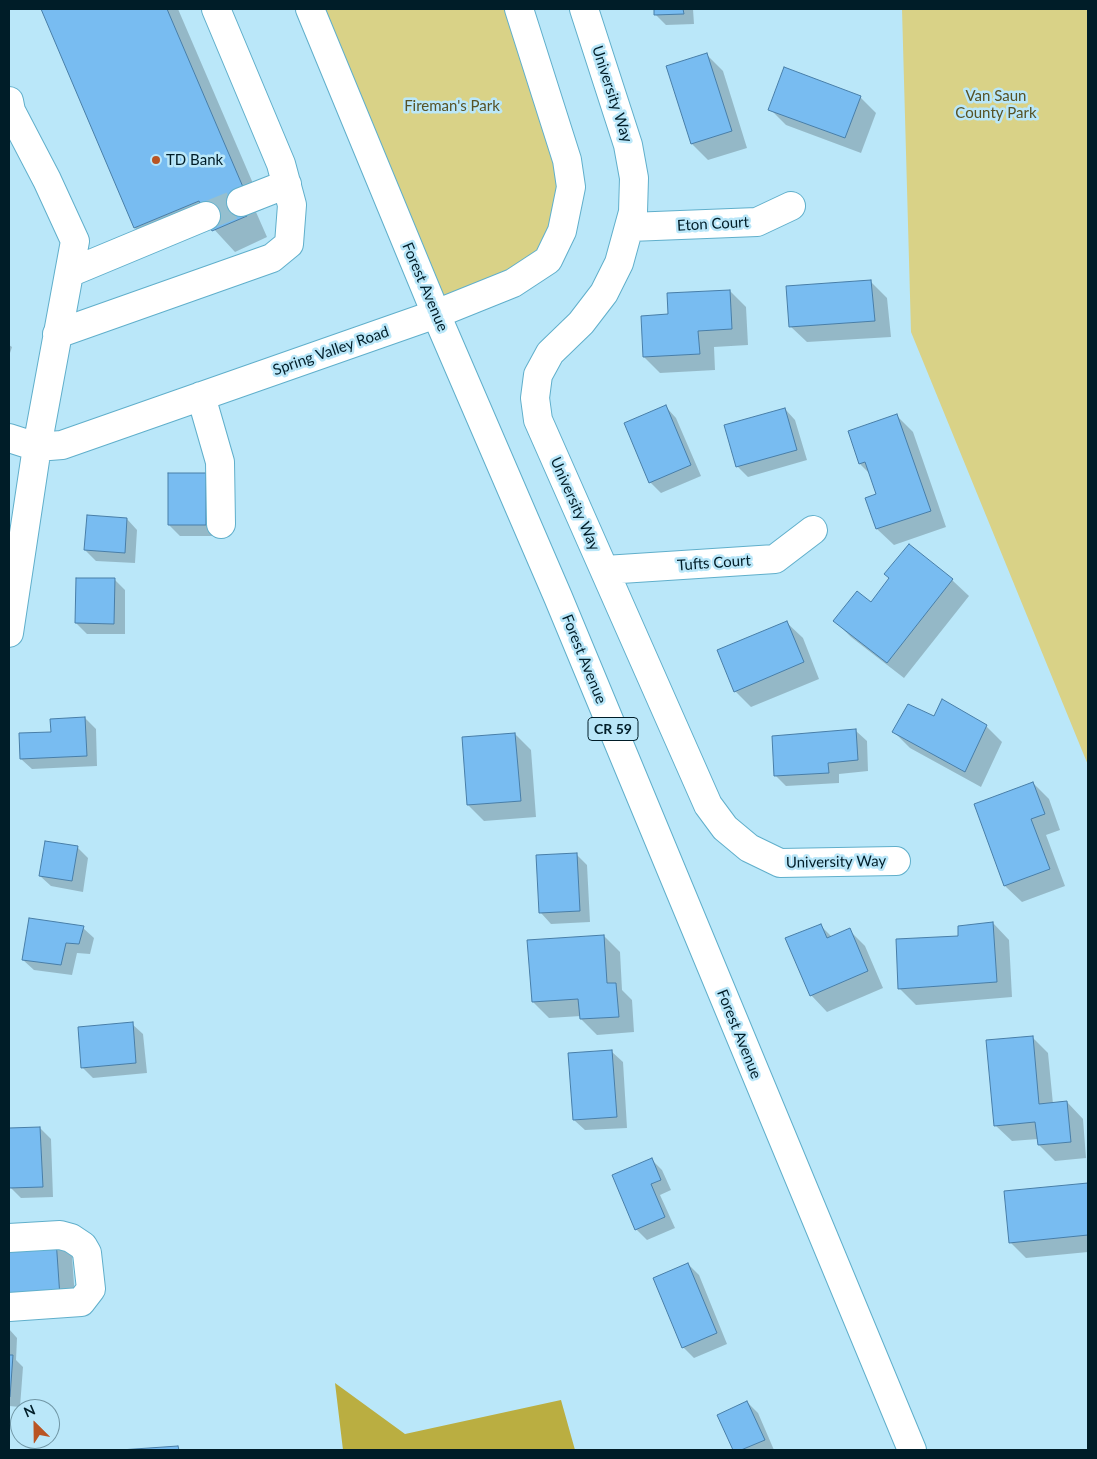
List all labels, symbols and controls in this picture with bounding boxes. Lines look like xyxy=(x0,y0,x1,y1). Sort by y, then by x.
street label: University Way xyxy=(588,43,636,145)
park label: Van Saun County Park xyxy=(955,87,1037,122)
park label: Fireman's Park xyxy=(404,97,500,115)
place label: TD Bank xyxy=(166,151,223,169)
marker: TD Bank xyxy=(150,154,162,166)
street label: Eton Court xyxy=(677,213,749,235)
street label: Forest Avenue xyxy=(398,240,452,334)
street label: Spring Valley Road xyxy=(271,323,391,379)
street label: University Way xyxy=(546,454,604,554)
street label: Tufts Court xyxy=(677,551,751,575)
street label: Forest Avenue xyxy=(558,612,610,706)
road number: CR 59 xyxy=(588,718,638,741)
street label: University Way xyxy=(786,852,886,872)
street label: Forest Avenue xyxy=(713,987,765,1081)
north arrow xyxy=(10,1399,60,1449)
text: N xyxy=(21,1401,38,1421)

